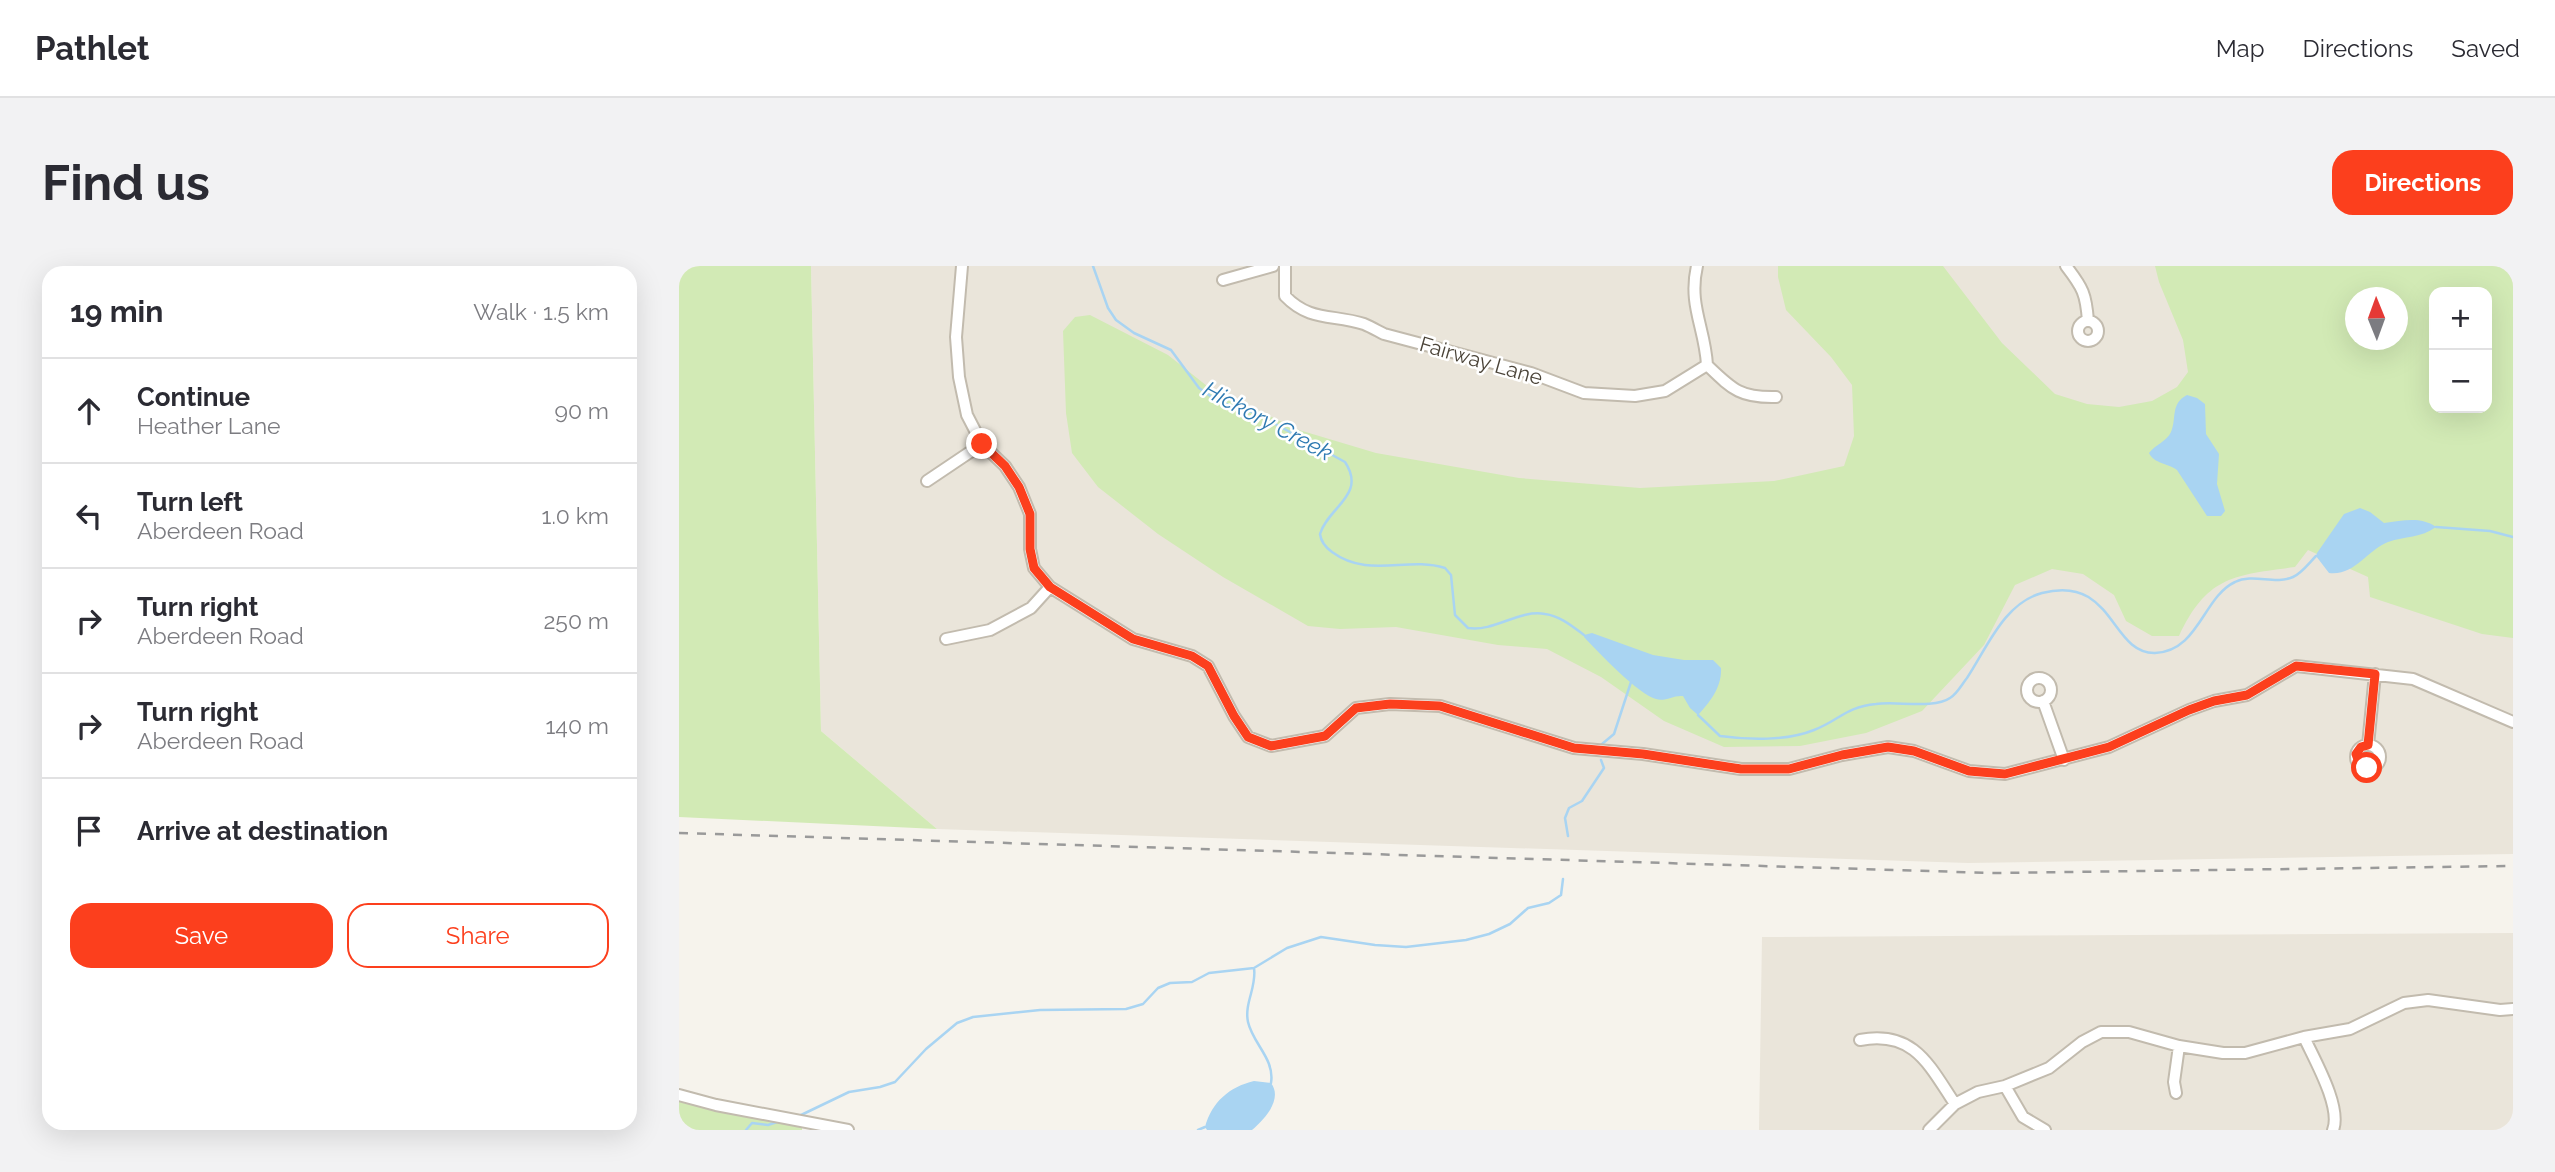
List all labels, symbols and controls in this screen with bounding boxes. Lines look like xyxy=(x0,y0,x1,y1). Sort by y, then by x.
text: Pathlet xyxy=(35,29,149,68)
text: Map xyxy=(2216,34,2265,63)
text: Directions xyxy=(2303,34,2413,63)
text: Saved xyxy=(2451,34,2520,63)
button: Directions xyxy=(2332,150,2513,215)
text: Find us xyxy=(42,154,210,211)
north arrow xyxy=(2345,287,2408,350)
map controls xyxy=(2429,287,2492,413)
button: + xyxy=(2429,287,2492,350)
text: 19 min xyxy=(70,294,163,329)
text: Walk · 1.5 km xyxy=(473,298,609,325)
street label: Fairway Lane xyxy=(1417,331,1545,390)
button: − xyxy=(2429,350,2492,413)
water label: Hickory Creek xyxy=(1199,375,1338,466)
text: Continue xyxy=(137,382,250,412)
icon: ahead xyxy=(70,392,108,430)
text: 90 m xyxy=(554,397,609,424)
text: Heather Lane xyxy=(137,412,281,439)
route end xyxy=(966,428,997,459)
text: Turn left xyxy=(137,487,243,517)
icon: left xyxy=(70,497,108,535)
text: 1.0 km xyxy=(542,502,609,529)
text: Aberdeen Road xyxy=(137,517,304,544)
text: Turn right xyxy=(137,592,258,622)
icon: right xyxy=(70,602,108,640)
text: 250 m xyxy=(543,607,609,634)
text: Aberdeen Road xyxy=(137,622,304,649)
text: Turn right xyxy=(137,697,258,727)
icon: right xyxy=(70,707,108,745)
text: 140 m xyxy=(546,712,609,739)
text: Aberdeen Road xyxy=(137,727,304,754)
route start xyxy=(2351,752,2382,783)
icon: arrive xyxy=(70,812,108,850)
text: Arrive at destination xyxy=(137,816,388,846)
button: Save xyxy=(70,903,333,968)
button: Share xyxy=(347,903,609,968)

